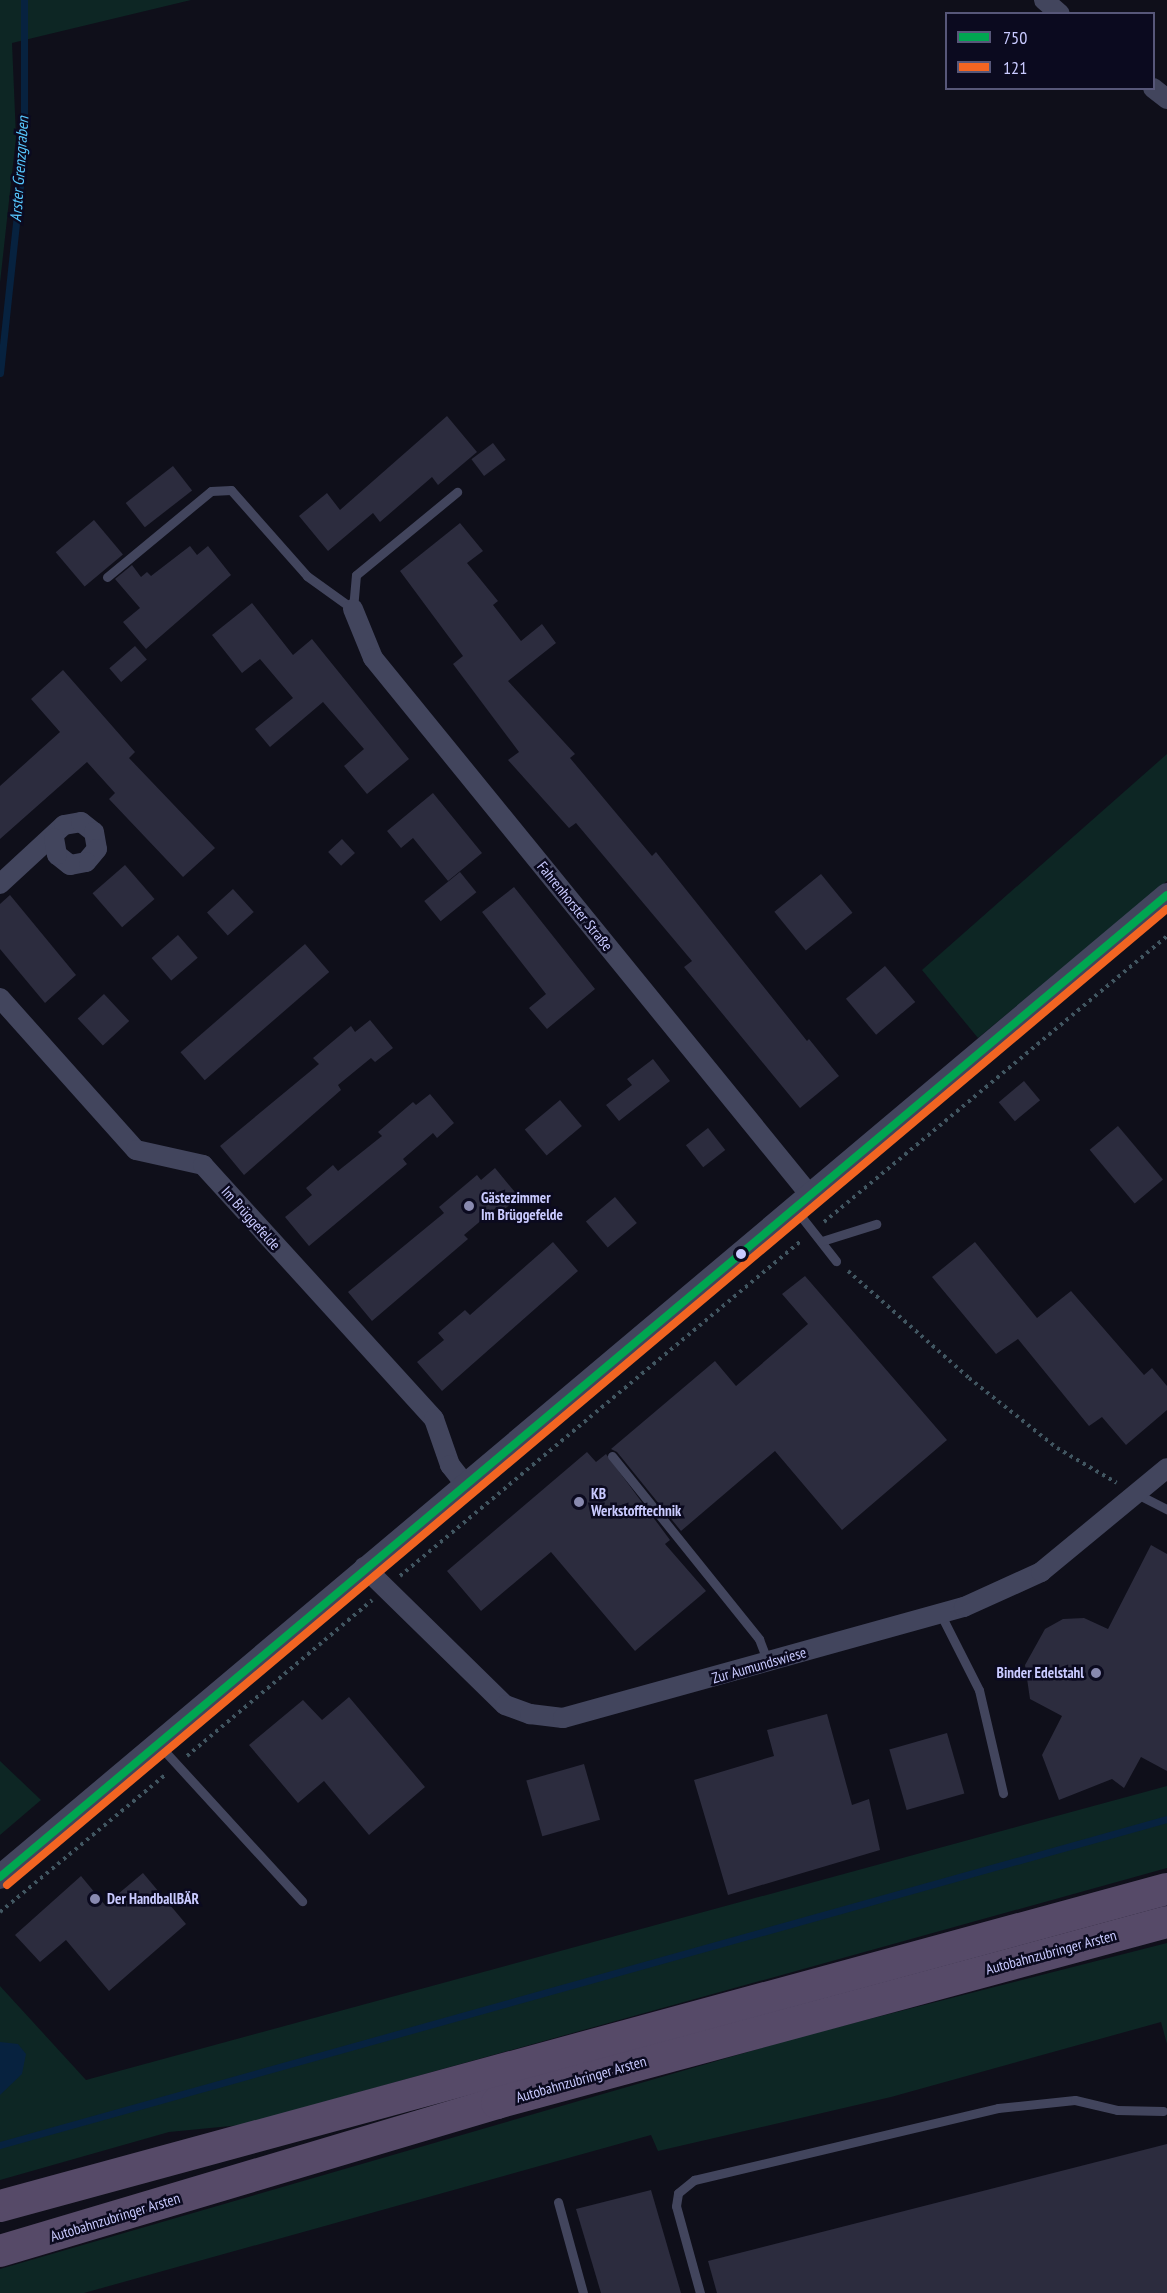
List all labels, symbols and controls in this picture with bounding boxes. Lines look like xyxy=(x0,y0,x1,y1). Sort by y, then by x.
legend xyxy=(945,12,1155,90)
text: 750 xyxy=(1003,26,1027,49)
text: 121 xyxy=(1003,56,1027,79)
water label: Arster Grenzgraben xyxy=(6,116,32,222)
street label: Fahrenhorster Straße xyxy=(534,858,616,954)
street label: Im Brüggefelde xyxy=(218,1182,284,1254)
place label: Gästezimmer Im Brüggefelde xyxy=(481,1188,563,1223)
marker: Gästezimmer Im Brüggefelde xyxy=(462,1199,476,1213)
unlabelled marker xyxy=(735,1248,747,1260)
place label: KB Werkstofftechnik xyxy=(591,1484,681,1519)
marker: KB Werkstofftechnik xyxy=(572,1495,586,1509)
street label: Zur Aumundswiese xyxy=(710,1643,808,1687)
place label: Binder Edelstahl xyxy=(997,1664,1084,1682)
marker: Binder Edelstahl xyxy=(1089,1666,1103,1680)
place label: Der HandballBÄR xyxy=(107,1890,199,1908)
marker: Der HandballBÄR xyxy=(88,1892,102,1906)
street label: Autobahnzubringer Arsten xyxy=(983,1926,1119,1978)
street label: Autobahnzubringer Arsten xyxy=(514,2052,648,2106)
street label: Autobahnzubringer Arsten xyxy=(48,2189,182,2245)

